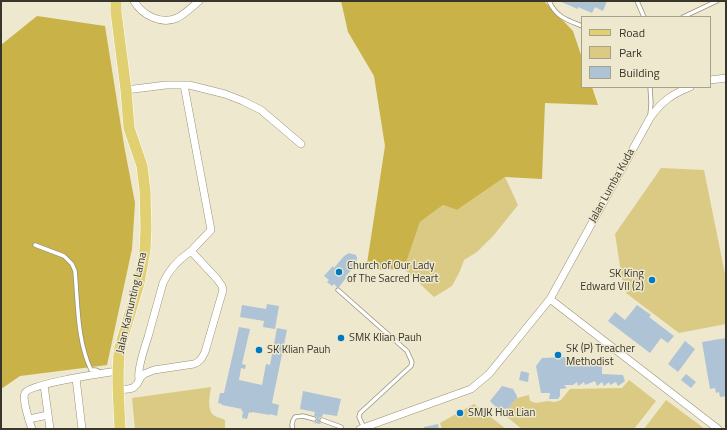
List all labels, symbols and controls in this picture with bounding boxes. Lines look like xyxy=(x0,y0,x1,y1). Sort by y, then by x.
legend xyxy=(581,16,711,88)
text: Road xyxy=(619,23,645,42)
text: Park xyxy=(619,43,642,62)
text: Building xyxy=(619,63,660,82)
street label: Jalan Lumba Kuda xyxy=(586,147,638,225)
street label: Jalan Kamunting Lama xyxy=(114,251,150,355)
place label: Church of Our Lady of The Sacred Heart xyxy=(347,259,438,285)
marker: Church of Our Lady of The Sacred Heart xyxy=(334,267,344,277)
place label: SK King Edward VII (2) xyxy=(580,267,644,293)
marker: SK King Edward VII (2) xyxy=(647,275,657,285)
place label: SMK Klian Pauh xyxy=(349,331,422,345)
marker: SMK Klian Pauh xyxy=(336,333,346,343)
place label: SK (P) Treacher Methodist xyxy=(566,342,635,368)
place label: SK Klian Pauh xyxy=(267,343,330,357)
marker: SK Klian Pauh xyxy=(254,345,264,355)
marker: SK (P) Treacher Methodist xyxy=(553,350,563,360)
place label: SMJK Hua Lian xyxy=(468,406,535,420)
marker: SMJK Hua Lian xyxy=(455,408,465,418)

